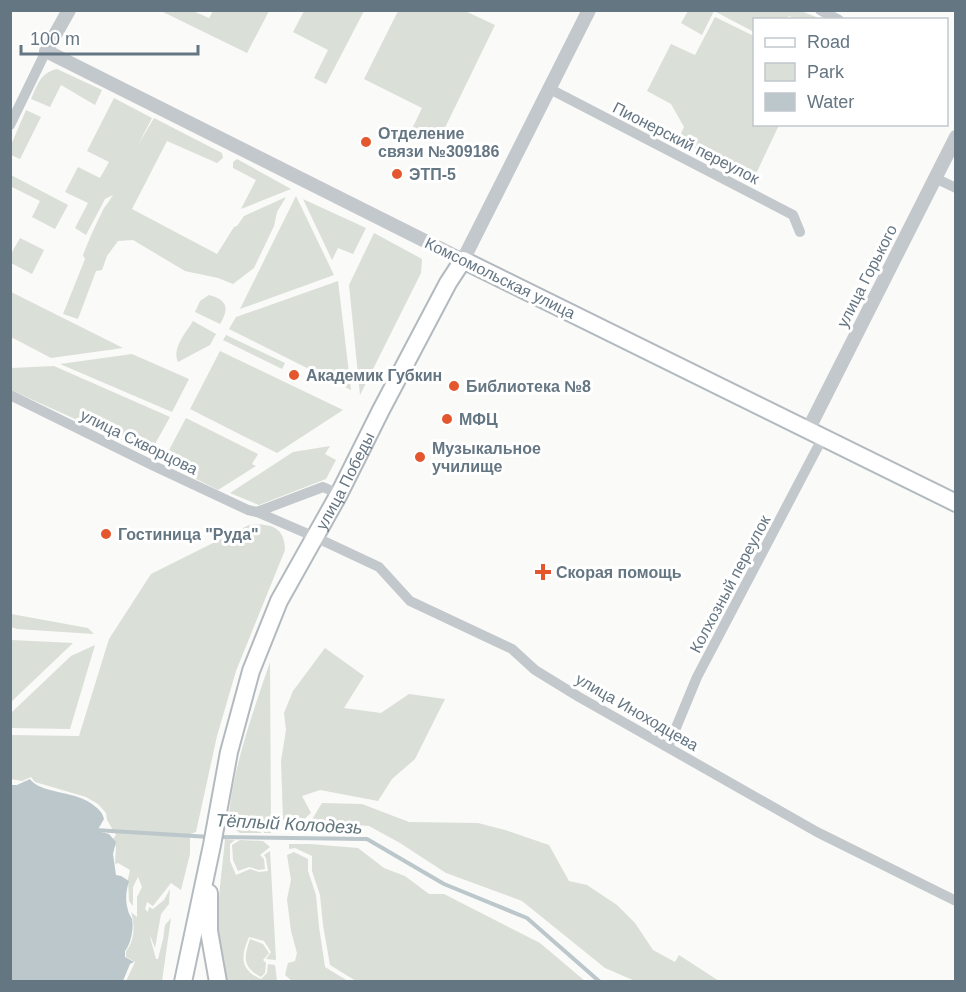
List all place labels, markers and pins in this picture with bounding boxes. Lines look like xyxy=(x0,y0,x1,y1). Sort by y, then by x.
place label: Отделение связи №309186 xyxy=(378,125,499,160)
marker: Отделение связи №309186 xyxy=(359,135,373,149)
place label: ЭТП-5 xyxy=(409,166,456,183)
marker: ЭТП-5 xyxy=(390,167,404,181)
place label: Академик Губкин xyxy=(306,367,442,384)
marker: Академик Губкин xyxy=(287,368,301,382)
place label: Библиотека №8 xyxy=(466,378,591,395)
marker: Библиотека №8 xyxy=(447,379,461,393)
place label: МФЦ xyxy=(459,411,498,428)
marker: МФЦ xyxy=(440,412,454,426)
place label: Музыкальное училище xyxy=(432,440,541,475)
marker: Музыкальное училище xyxy=(413,450,427,464)
place label: Гостиница "Руда" xyxy=(118,526,259,543)
marker: Гостиница "Руда" xyxy=(99,527,113,541)
marker: Скорая помощь xyxy=(534,563,552,581)
place label: Скорая помощь xyxy=(556,564,682,581)

